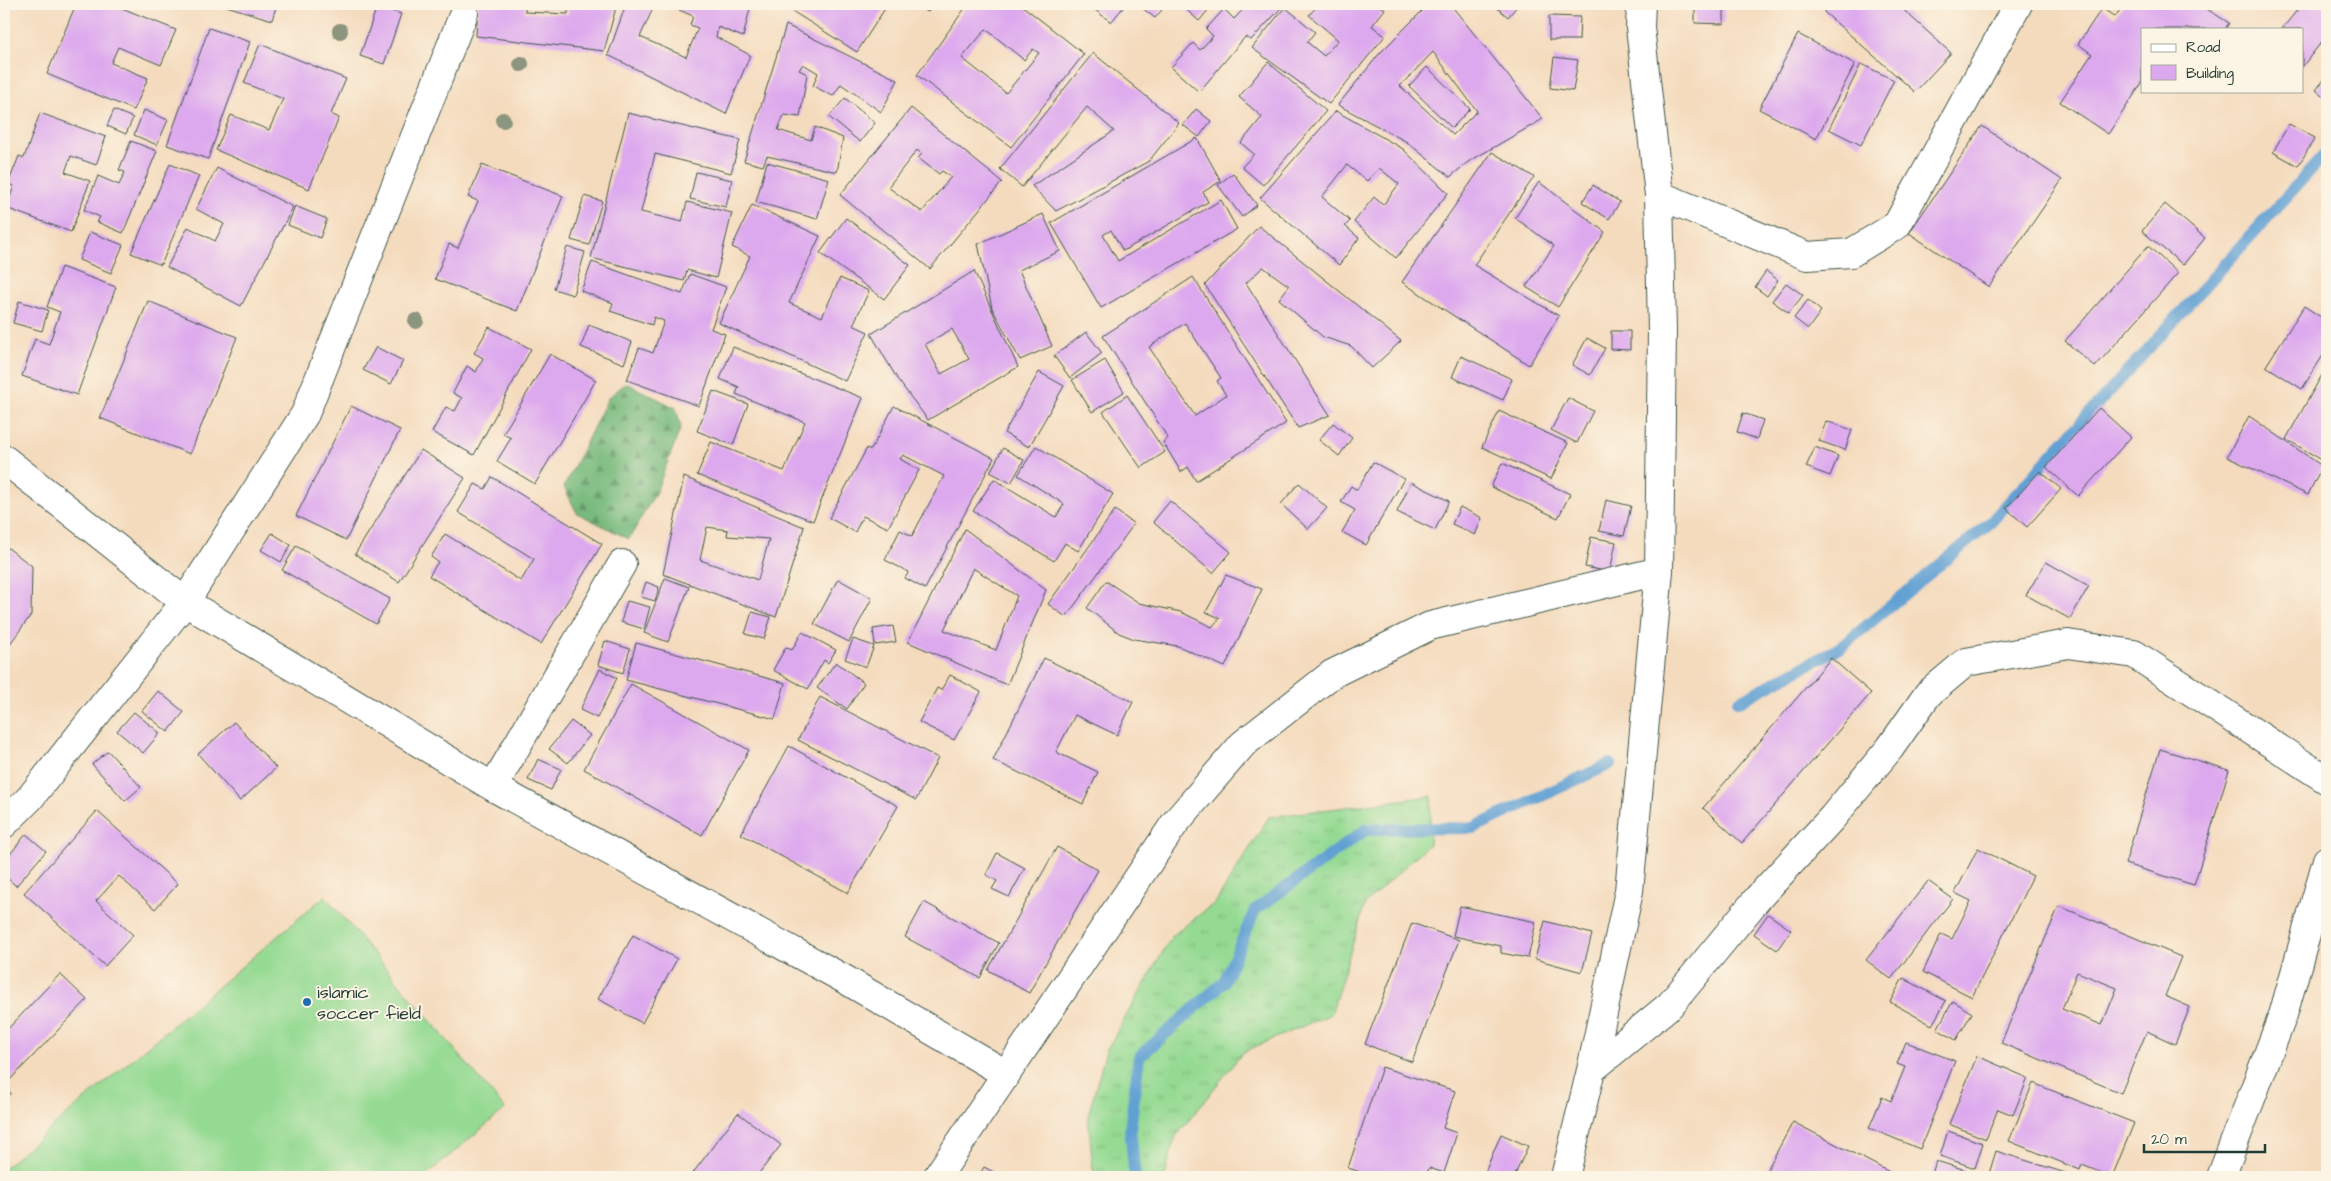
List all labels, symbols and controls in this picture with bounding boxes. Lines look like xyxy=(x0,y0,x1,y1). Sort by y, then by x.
legend xyxy=(2141,28,2304,92)
text: Road xyxy=(2186,37,2221,58)
text: Building xyxy=(2186,63,2234,85)
place label: islamic soccer field xyxy=(317,980,421,1026)
marker: islamic soccer field xyxy=(301,996,313,1008)
scale bar xyxy=(2144,1121,2265,1153)
text: 20 m xyxy=(2151,1129,2187,1150)

